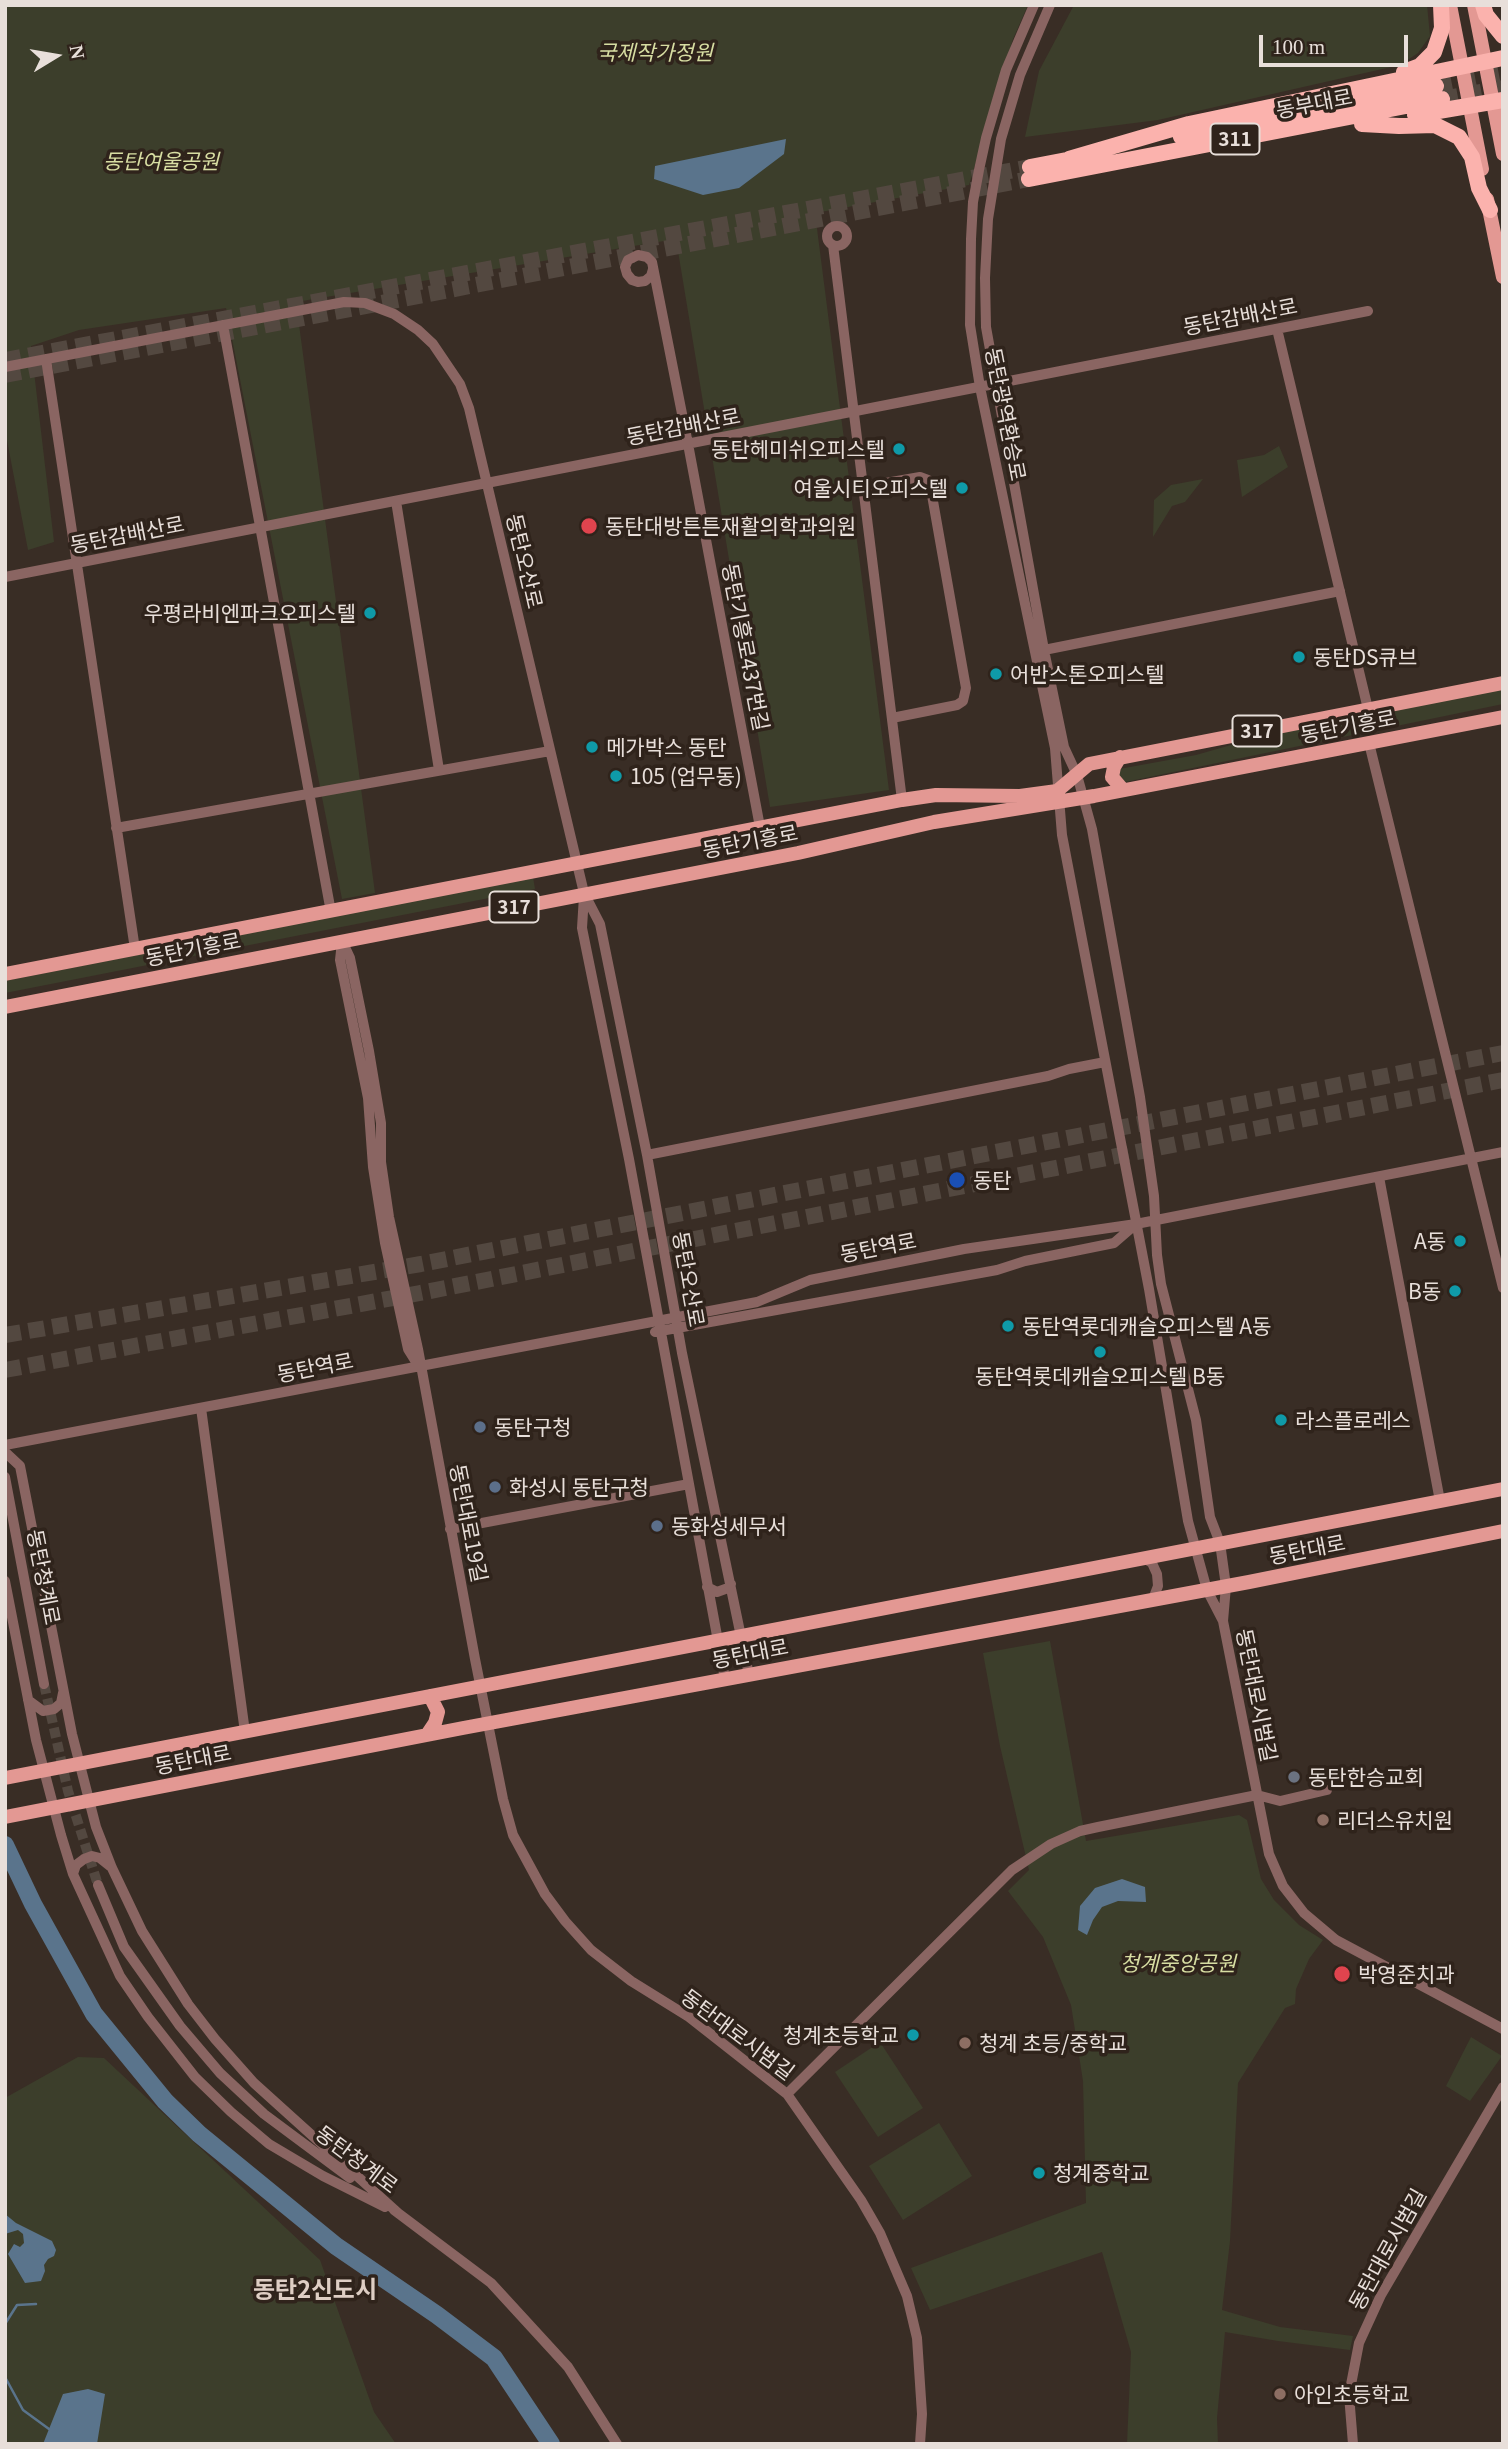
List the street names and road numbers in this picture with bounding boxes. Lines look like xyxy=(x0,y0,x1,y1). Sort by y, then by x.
street label: 동부대로 xyxy=(1274,83,1354,123)
road number: 311 xyxy=(1210,124,1260,154)
street label: 동탄감배산로 xyxy=(1181,293,1299,339)
street label: 동탄광역환승로 xyxy=(981,345,1031,483)
street label: 동탄감배산로 xyxy=(624,403,742,449)
street label: 동탄감배산로 xyxy=(68,511,186,557)
street label: 동탄오산로 xyxy=(502,511,548,611)
street label: 동탄기흥로437번길 xyxy=(717,561,775,733)
street label: 동탄기흥로 xyxy=(1298,704,1398,748)
road number: 317 xyxy=(1232,716,1282,746)
street label: 동탄기흥로 xyxy=(700,819,800,863)
road number: 317 xyxy=(490,892,538,923)
street label: 동탄기흥로 xyxy=(143,927,243,971)
street label: 동탄역로 xyxy=(838,1227,918,1267)
street label: 동탄오산로 xyxy=(668,1229,710,1329)
street label: 동탄역로 xyxy=(275,1347,355,1387)
street label: 동탄대로19길 xyxy=(445,1462,493,1584)
street label: 동탄청계로 xyxy=(22,1527,66,1627)
street label: 동탄대로 xyxy=(1267,1529,1347,1569)
street label: 동탄대로시범길 xyxy=(1232,1626,1282,1764)
street label: 동탄대로 xyxy=(710,1633,790,1673)
street label: 동탄대로 xyxy=(153,1739,233,1779)
street label: 동탄대로시범길 xyxy=(676,1983,800,2085)
street label: 동탄청계로 xyxy=(311,2120,403,2198)
street label: 동탄대로시범길 xyxy=(1343,2184,1431,2314)

